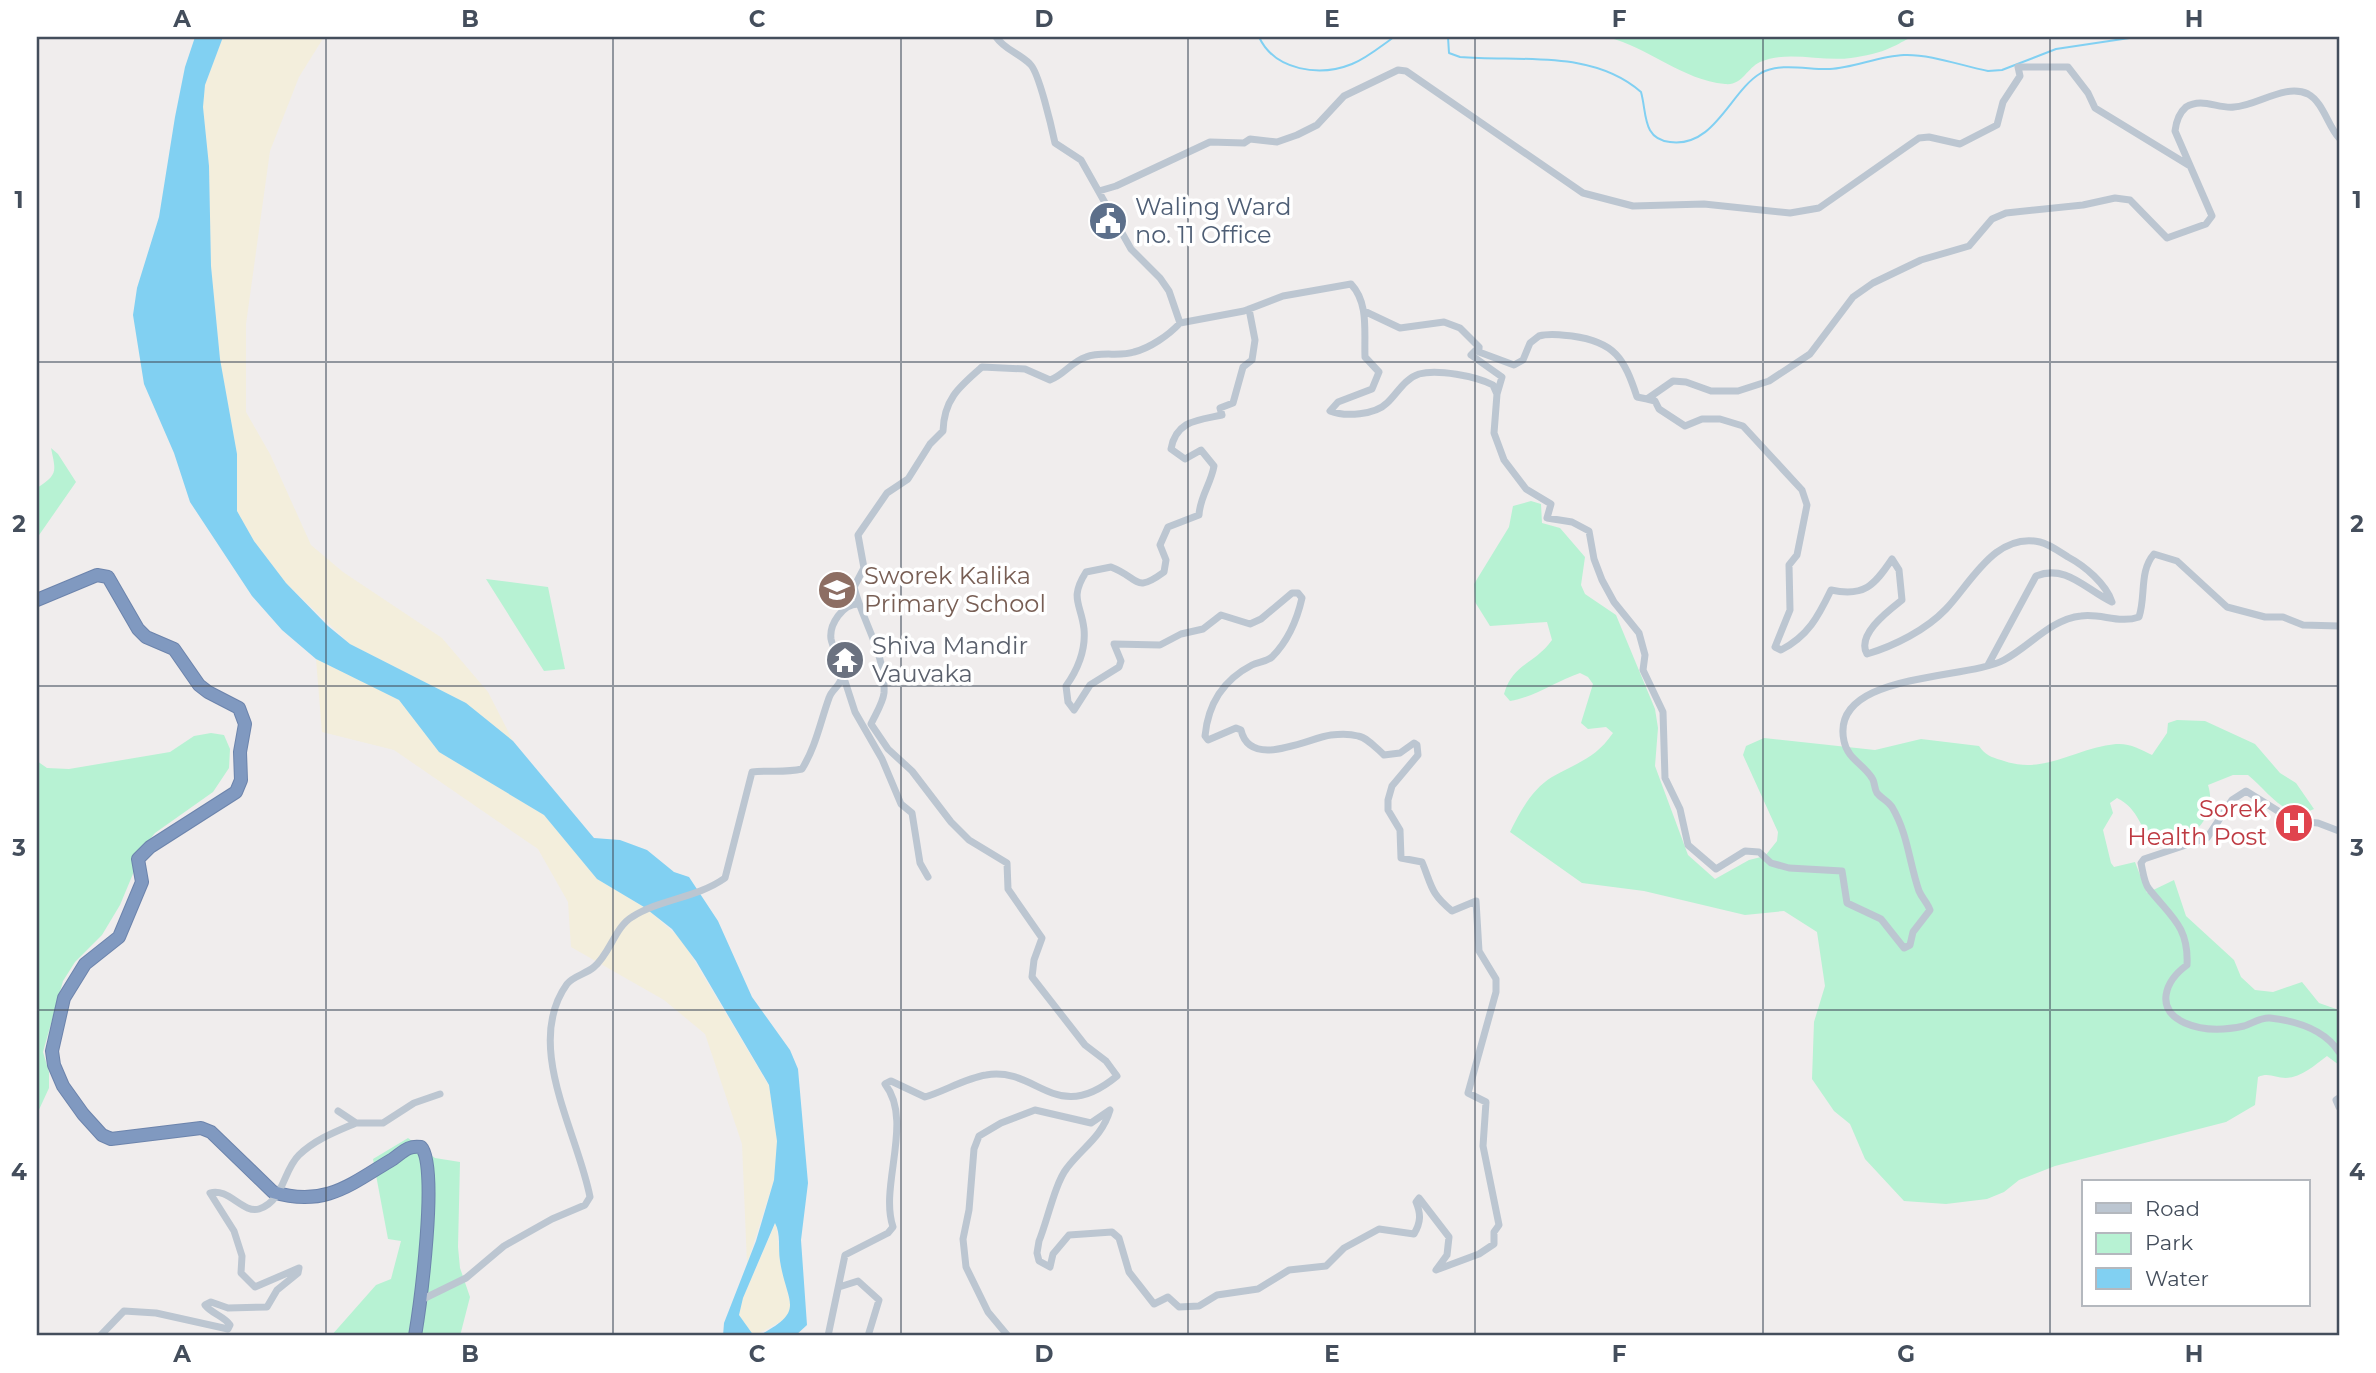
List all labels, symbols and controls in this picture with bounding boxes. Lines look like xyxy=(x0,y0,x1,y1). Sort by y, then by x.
text: A xyxy=(172,5,191,33)
text: B xyxy=(461,5,479,33)
text: C xyxy=(749,5,766,33)
text: D xyxy=(1035,5,1054,33)
text: E xyxy=(1324,5,1340,33)
text: F xyxy=(1612,5,1627,33)
text: G xyxy=(1897,5,1915,33)
text: H xyxy=(2185,5,2203,33)
text: 1 xyxy=(14,186,24,214)
text: 1 xyxy=(2352,186,2362,214)
place label: Waling Ward no. 11 Office xyxy=(1135,192,1291,249)
public building icon: Waling Ward no. 11 Office xyxy=(1087,200,1129,242)
text: 2 xyxy=(12,510,26,538)
text: 2 xyxy=(2350,510,2364,538)
place label: Sworek Kalika Primary School xyxy=(864,561,1046,618)
school or university icon: Sworek Kalika Primary School xyxy=(816,569,858,611)
place label: Shiva Mandir Vauvaka xyxy=(872,631,1028,688)
temple icon: Shiva Mandir Vauvaka xyxy=(824,639,866,681)
place label: Sorek Health Post xyxy=(2127,794,2268,851)
hospital icon: Sorek Health Post xyxy=(2273,802,2315,844)
text: 3 xyxy=(11,834,26,862)
text: 3 xyxy=(2349,834,2364,862)
text: 4 xyxy=(11,1158,27,1186)
text: 4 xyxy=(2349,1158,2365,1186)
legend xyxy=(2082,1180,2310,1306)
text: Road xyxy=(2145,1196,2200,1221)
text: Park xyxy=(2145,1230,2193,1255)
text: Water xyxy=(2145,1266,2209,1291)
text: A xyxy=(172,1340,191,1368)
text: B xyxy=(461,1340,479,1368)
text: C xyxy=(749,1340,766,1368)
text: D xyxy=(1035,1340,1054,1368)
text: E xyxy=(1324,1340,1340,1368)
text: F xyxy=(1612,1340,1627,1368)
text: G xyxy=(1897,1340,1915,1368)
text: H xyxy=(2185,1340,2203,1368)

